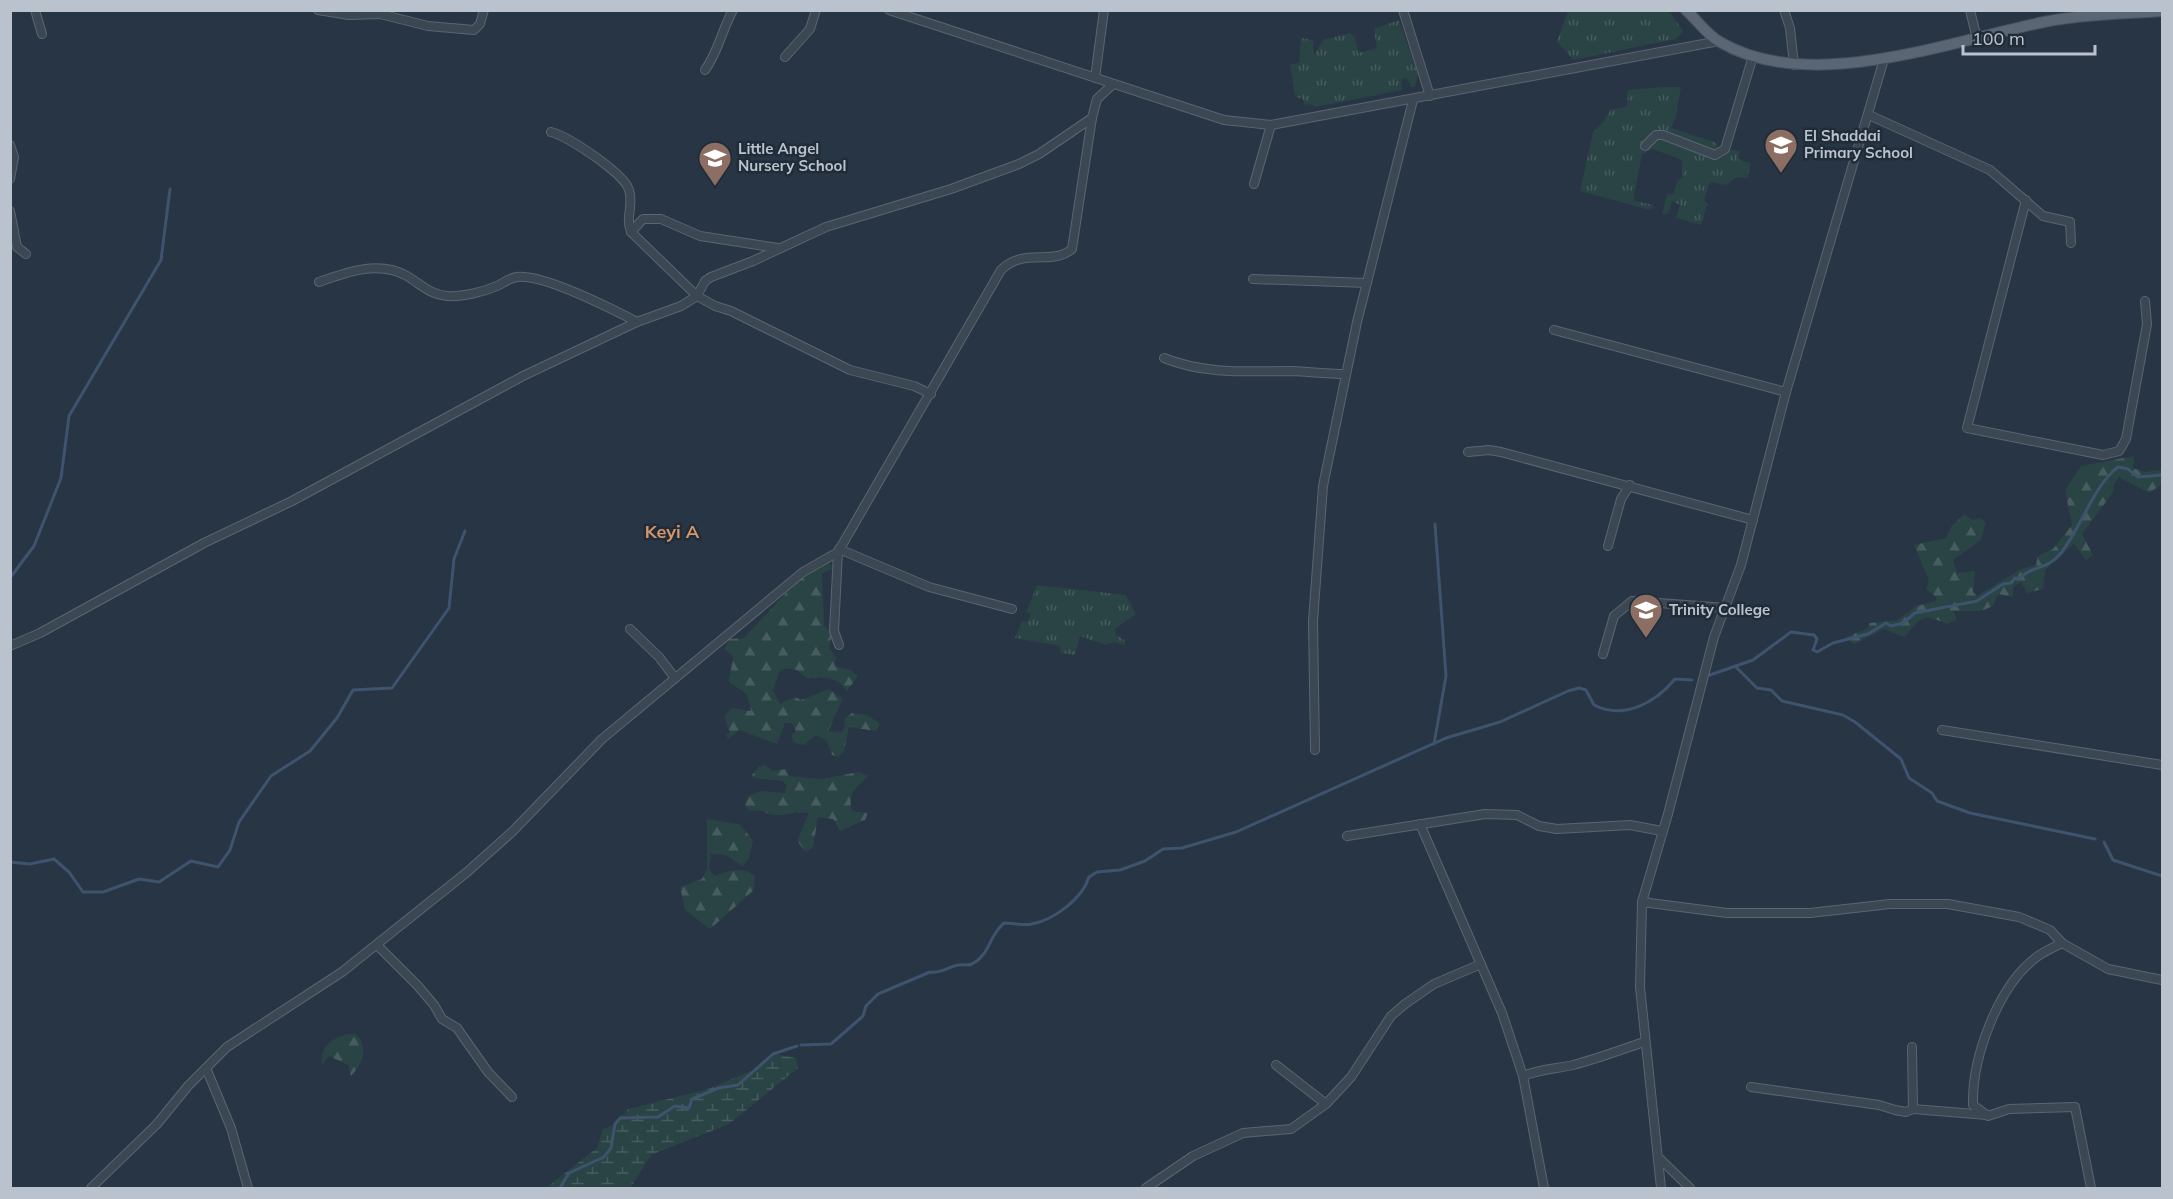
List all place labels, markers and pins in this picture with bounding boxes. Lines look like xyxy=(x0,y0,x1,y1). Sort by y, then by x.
place label: El Shaddai Primary School xyxy=(1804,126,1913,162)
school or university icon: El Shaddai Primary School xyxy=(1763,127,1799,174)
place label: Little Angel Nursery School xyxy=(738,139,846,175)
school or university icon: Little Angel Nursery School xyxy=(697,140,733,187)
school or university icon: Trinity College xyxy=(1628,592,1664,639)
place label: Trinity College xyxy=(1669,600,1770,619)

